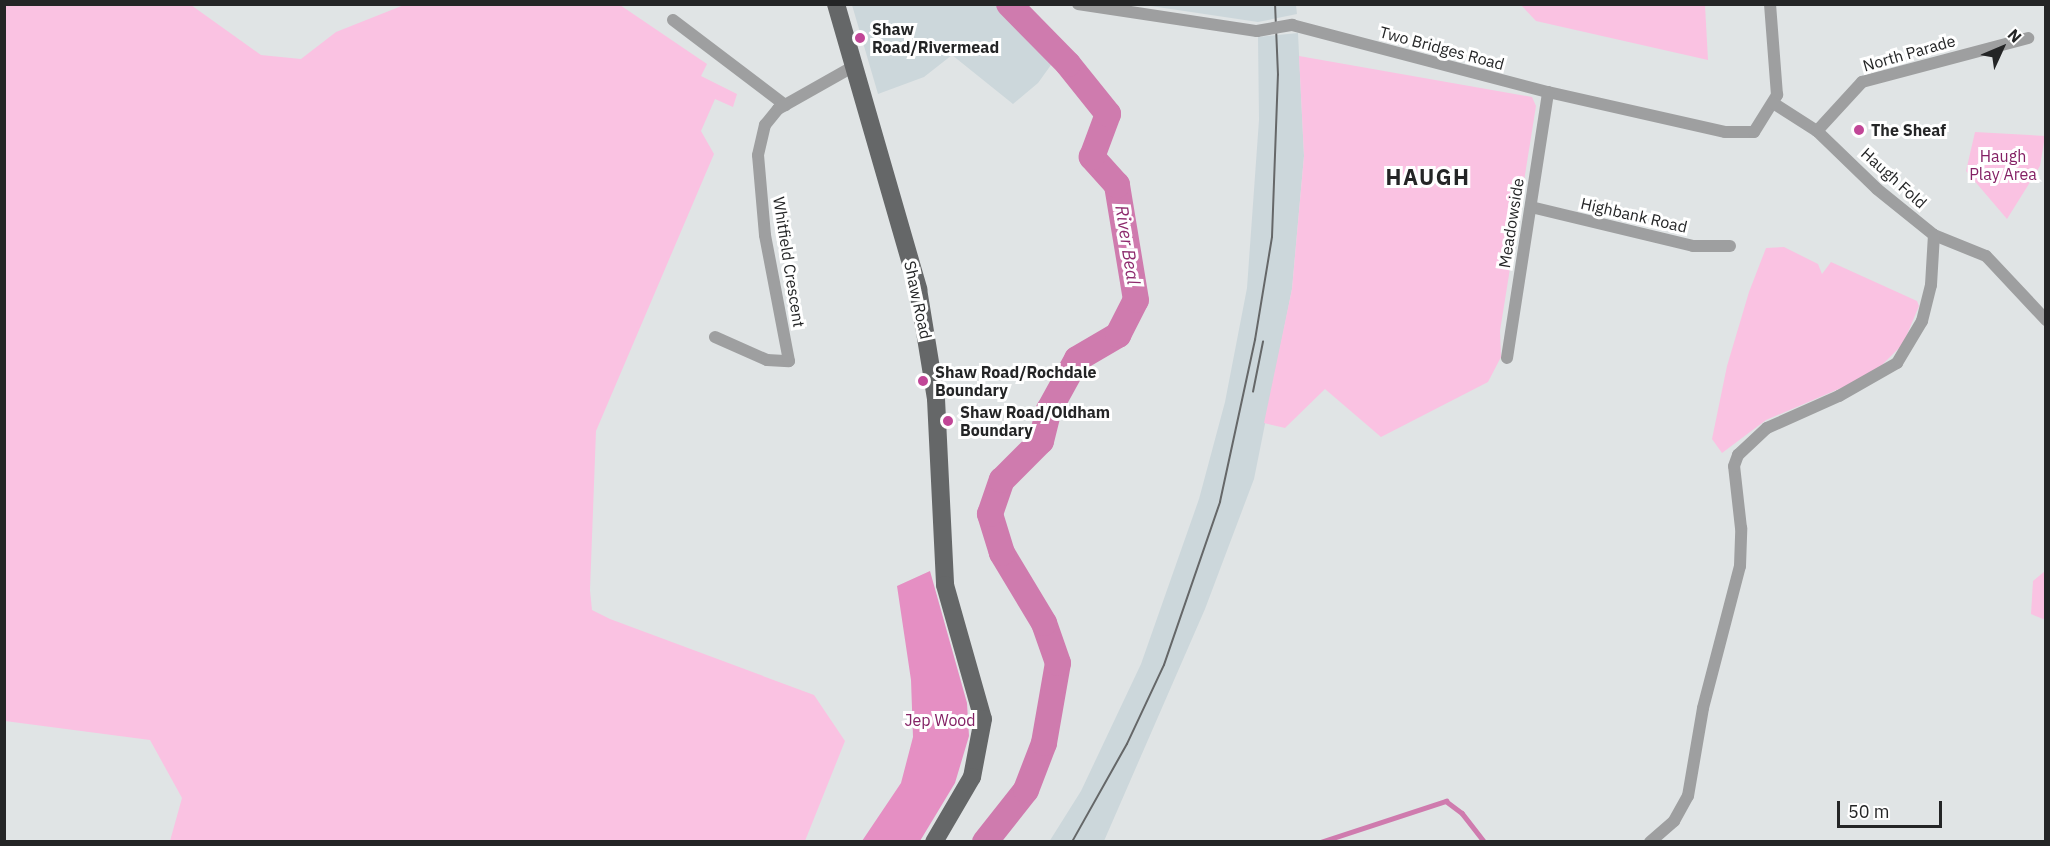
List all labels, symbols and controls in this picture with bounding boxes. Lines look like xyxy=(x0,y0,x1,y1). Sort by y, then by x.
north arrow xyxy=(1972,18,2032,78)
place label: Shaw Road/Rivermead xyxy=(872,19,999,57)
street label: Two Bridges Road xyxy=(1377,22,1507,74)
text: N xyxy=(2004,24,2026,47)
marker: Shaw Road/Rivermead xyxy=(853,31,867,45)
street label: North Parade xyxy=(1861,31,1957,75)
place label: The Sheaf xyxy=(1871,120,1946,140)
marker: The Sheaf xyxy=(1852,123,1866,137)
street label: Haugh Fold xyxy=(1857,144,1931,212)
park label: Haugh Play Area xyxy=(1969,146,2037,184)
district label: HAUGH xyxy=(1386,164,1470,190)
street label: Meadowside xyxy=(1494,177,1528,269)
street label: Highbank Road xyxy=(1579,193,1689,237)
street label: Whitfield Crescent xyxy=(769,195,809,329)
water label: River Beal xyxy=(1110,204,1144,286)
street label: Shaw Road xyxy=(900,259,936,341)
place label: Shaw Road/Rochdale Boundary xyxy=(935,362,1097,400)
marker: Shaw Road/Rochdale Boundary xyxy=(916,374,930,388)
place label: Shaw Road/Oldham Boundary xyxy=(960,402,1110,440)
marker: Shaw Road/Oldham Boundary xyxy=(941,414,955,428)
park label: Jep Wood xyxy=(904,710,976,730)
scale bar xyxy=(1840,789,1945,827)
text: 50 m xyxy=(1848,800,1890,823)

